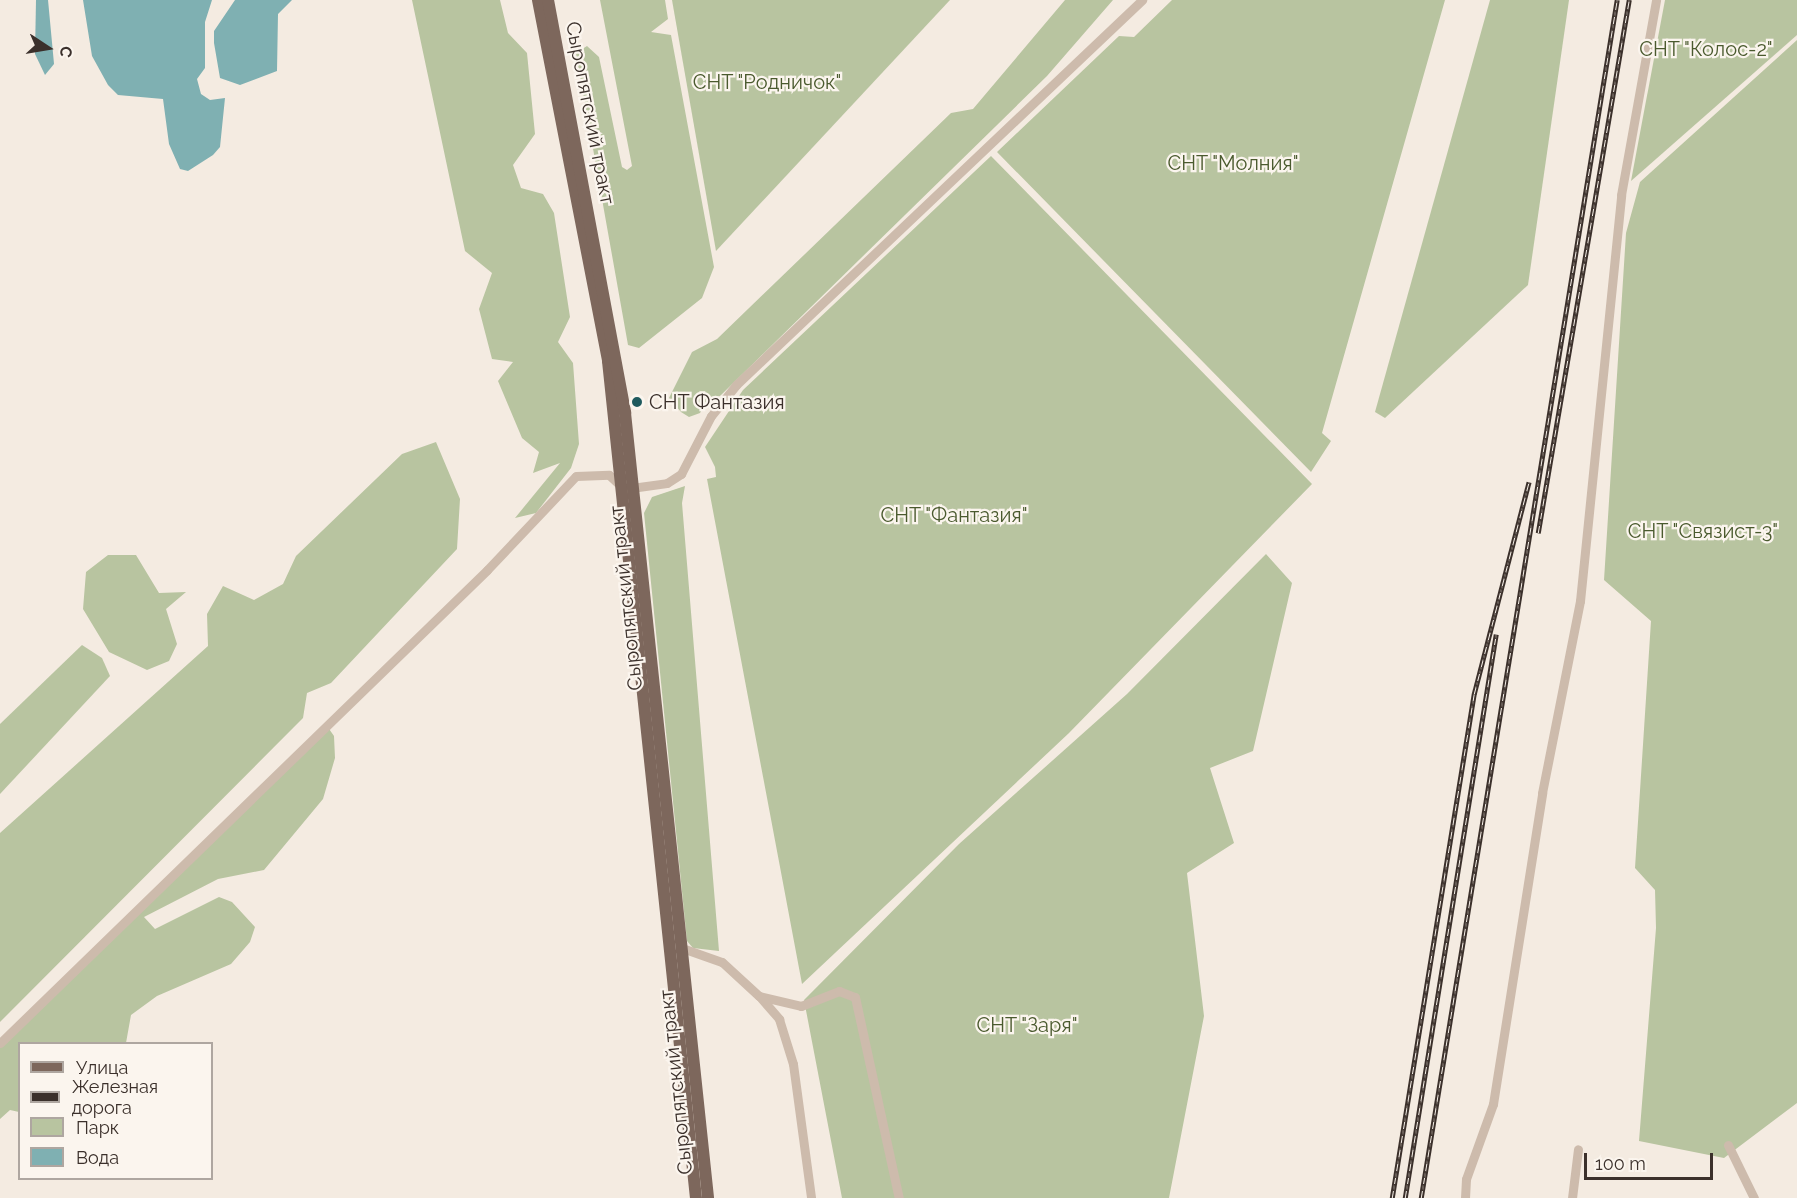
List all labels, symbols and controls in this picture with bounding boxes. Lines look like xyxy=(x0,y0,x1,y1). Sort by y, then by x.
north arrow xyxy=(18,18,78,78)
street label: Сыропятский тракт xyxy=(561,20,619,206)
park label: СНТ "Колос-2" xyxy=(1639,37,1773,61)
text: С xyxy=(56,44,77,59)
park label: СНТ "Родничок" xyxy=(692,70,842,94)
park label: СНТ "Молния" xyxy=(1167,151,1299,175)
place label: СНТ Фантазия xyxy=(649,390,785,414)
marker: СНТ Фантазия xyxy=(630,395,644,409)
park label: СНТ "Фантазия" xyxy=(880,503,1028,527)
street label: Сыропятский тракт xyxy=(604,504,648,692)
park label: СНТ "Связист-3" xyxy=(1627,519,1779,543)
street label: Сыропятский тракт xyxy=(654,988,698,1176)
park label: СНТ "Заря" xyxy=(976,1013,1078,1037)
legend xyxy=(18,1042,213,1180)
text: Улица xyxy=(76,1057,128,1078)
text: Железная дорога xyxy=(72,1076,158,1118)
text: Парк xyxy=(76,1117,119,1138)
scale bar xyxy=(1587,1141,1716,1179)
text: Вода xyxy=(76,1147,119,1168)
text: 100 m xyxy=(1595,1153,1646,1174)

